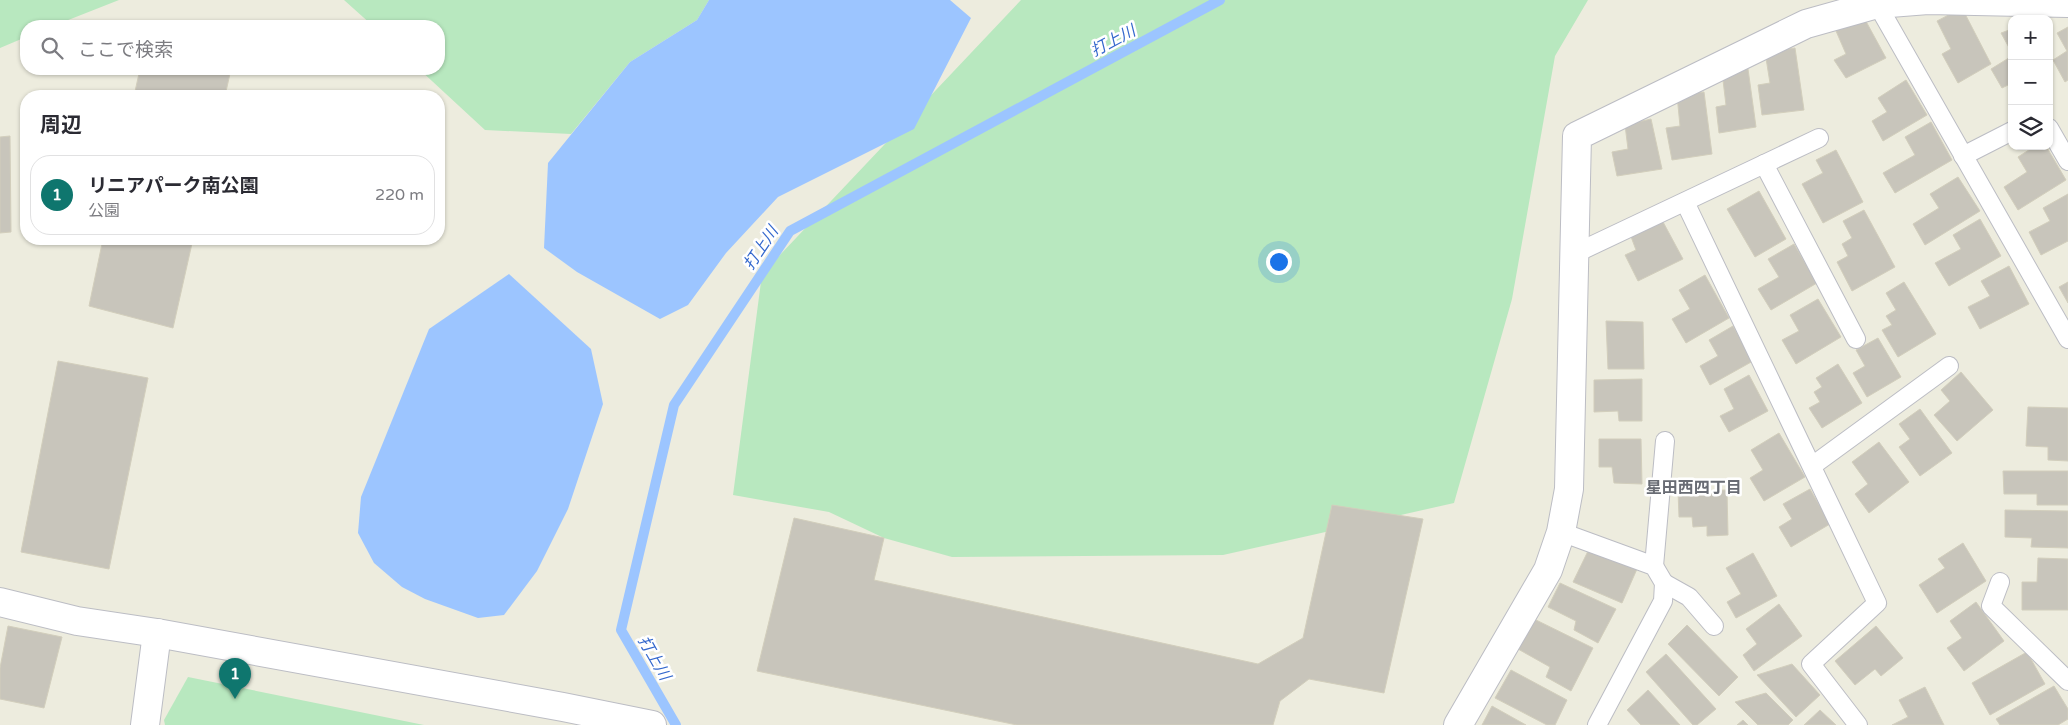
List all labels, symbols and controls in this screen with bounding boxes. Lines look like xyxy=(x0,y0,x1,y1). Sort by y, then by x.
map controls xyxy=(2008,15,2053,150)
button: + xyxy=(2008,15,2053,60)
search box xyxy=(20,20,445,75)
water label: 打上川 xyxy=(1087,20,1141,61)
icon: search xyxy=(38,34,66,62)
text: ここで検索 xyxy=(78,39,173,61)
button: − xyxy=(2008,60,2053,105)
button: layers xyxy=(2008,105,2053,150)
text: 周辺 xyxy=(40,113,82,138)
text: リニアパーク南公園 xyxy=(88,175,259,197)
text: 1 xyxy=(52,185,62,205)
text: 220 m xyxy=(375,185,424,205)
text: 公園 xyxy=(88,201,120,221)
water label: 打上川 xyxy=(739,221,784,273)
your location xyxy=(1266,249,1292,275)
district label: 星田西四丁目 xyxy=(1646,478,1742,498)
water label: 打上川 xyxy=(633,632,676,686)
pin: 1 xyxy=(219,658,251,699)

